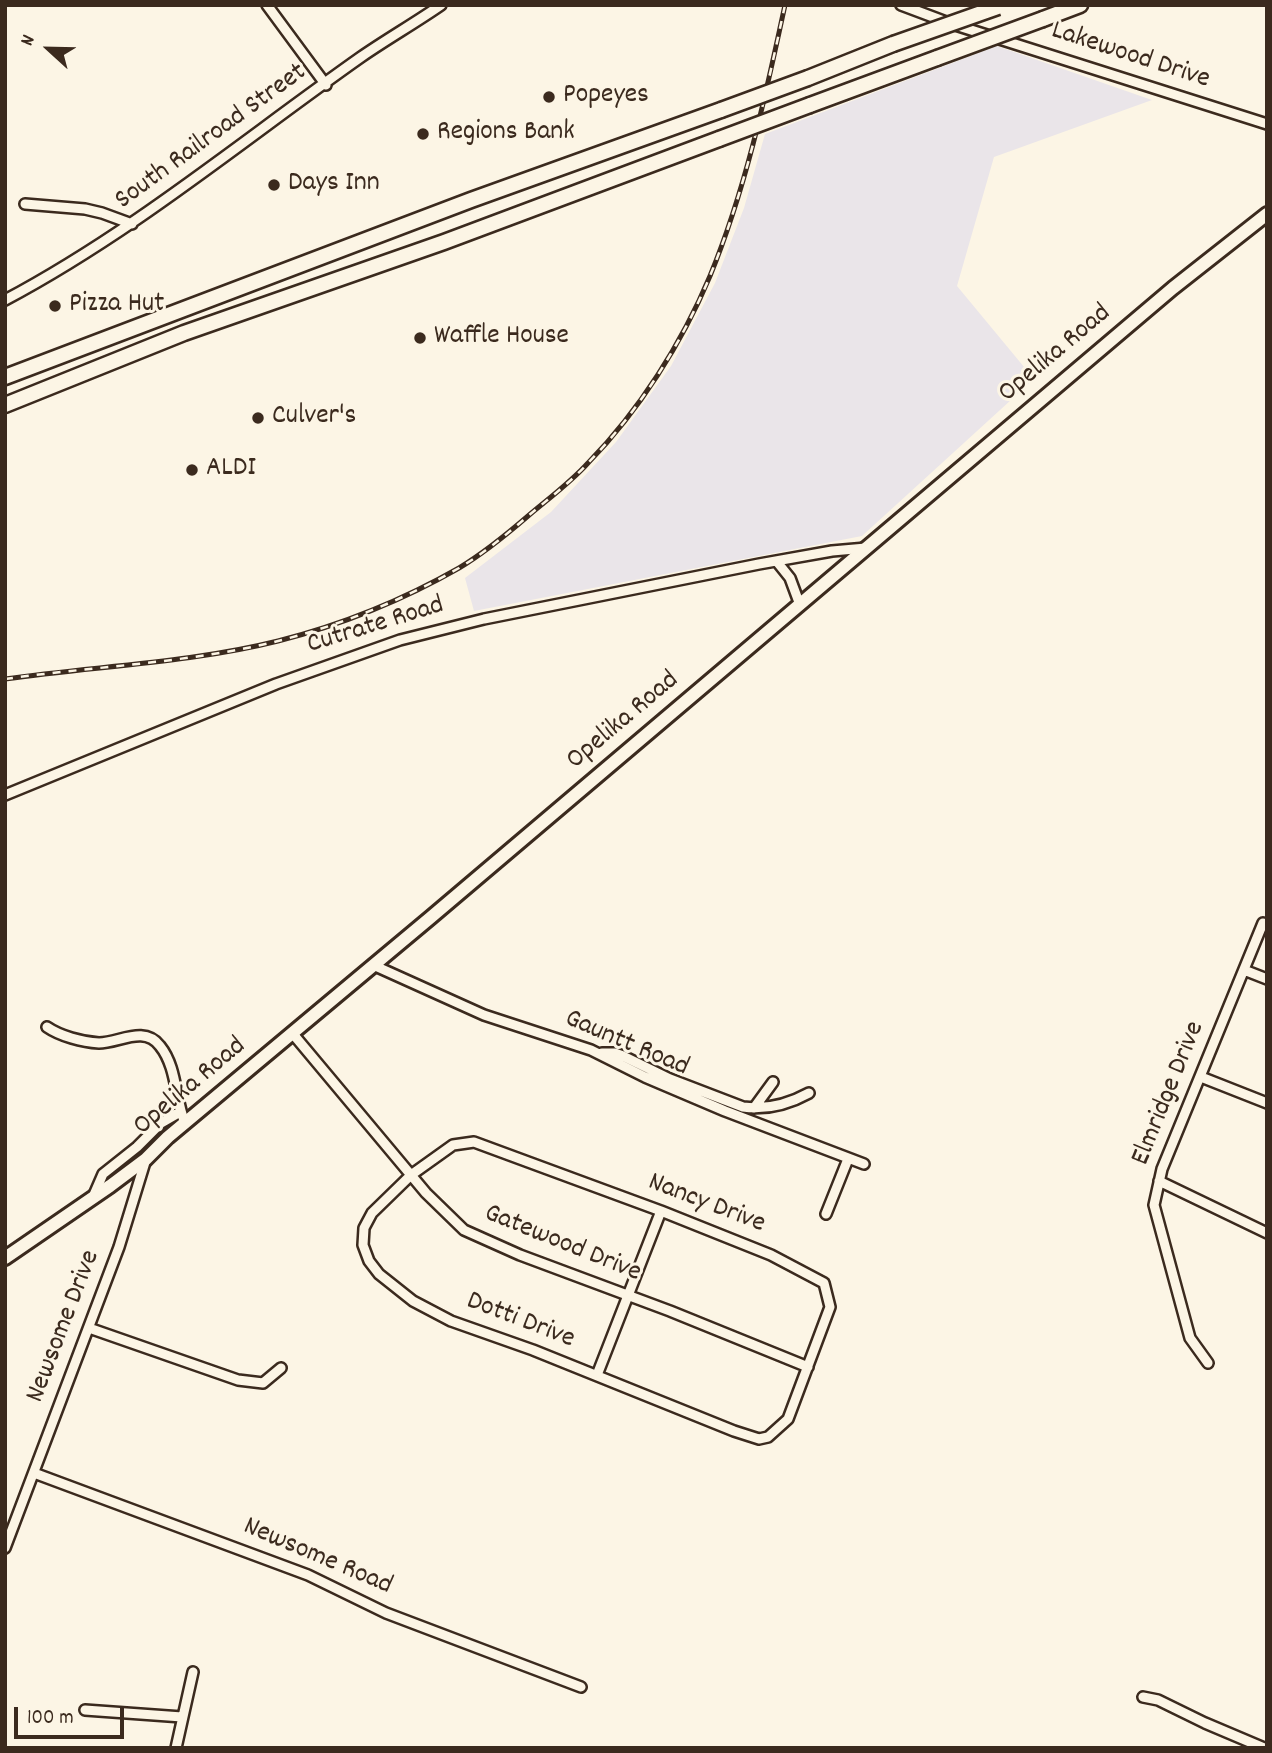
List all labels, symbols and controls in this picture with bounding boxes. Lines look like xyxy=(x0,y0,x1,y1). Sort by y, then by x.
north arrow xyxy=(14,14,84,84)
street label: Lakewood Drive xyxy=(1046,16,1214,98)
text: N xyxy=(15,32,43,50)
street label: South Railroad Street xyxy=(110,57,314,219)
place label: Popeyes xyxy=(563,80,649,114)
marker: Popeyes xyxy=(541,89,557,105)
place label: Regions Bank xyxy=(437,117,575,151)
marker: Regions Bank xyxy=(415,126,431,142)
place label: Days Inn xyxy=(288,168,380,202)
marker: Days Inn xyxy=(266,177,282,193)
place label: Pizza Hut xyxy=(69,289,164,323)
marker: Pizza Hut xyxy=(47,298,63,314)
street label: Opelika Road xyxy=(993,298,1119,412)
place label: Waffle House xyxy=(434,321,569,355)
marker: Waffle House xyxy=(412,330,428,346)
place label: Culver's xyxy=(272,401,356,435)
marker: Culver's xyxy=(250,410,266,426)
place label: ALDI xyxy=(206,453,256,487)
marker: ALDI xyxy=(184,462,200,478)
street label: Cutrate Road xyxy=(304,590,448,664)
street label: Opelika Road xyxy=(561,665,687,779)
street label: Gauntt Road xyxy=(559,1004,693,1086)
street label: Elmridge Drive xyxy=(1126,1017,1214,1171)
street label: Opelika Road xyxy=(128,1031,254,1145)
street label: Nancy Drive xyxy=(643,1167,769,1243)
street label: Gatewood Drive xyxy=(479,1198,645,1292)
street label: Newsome Drive xyxy=(21,1246,109,1408)
street label: Dotti Drive xyxy=(461,1286,579,1358)
street label: Newsome Road xyxy=(237,1512,397,1604)
scale bar xyxy=(18,1694,128,1738)
text: 100 m xyxy=(27,1704,74,1734)

